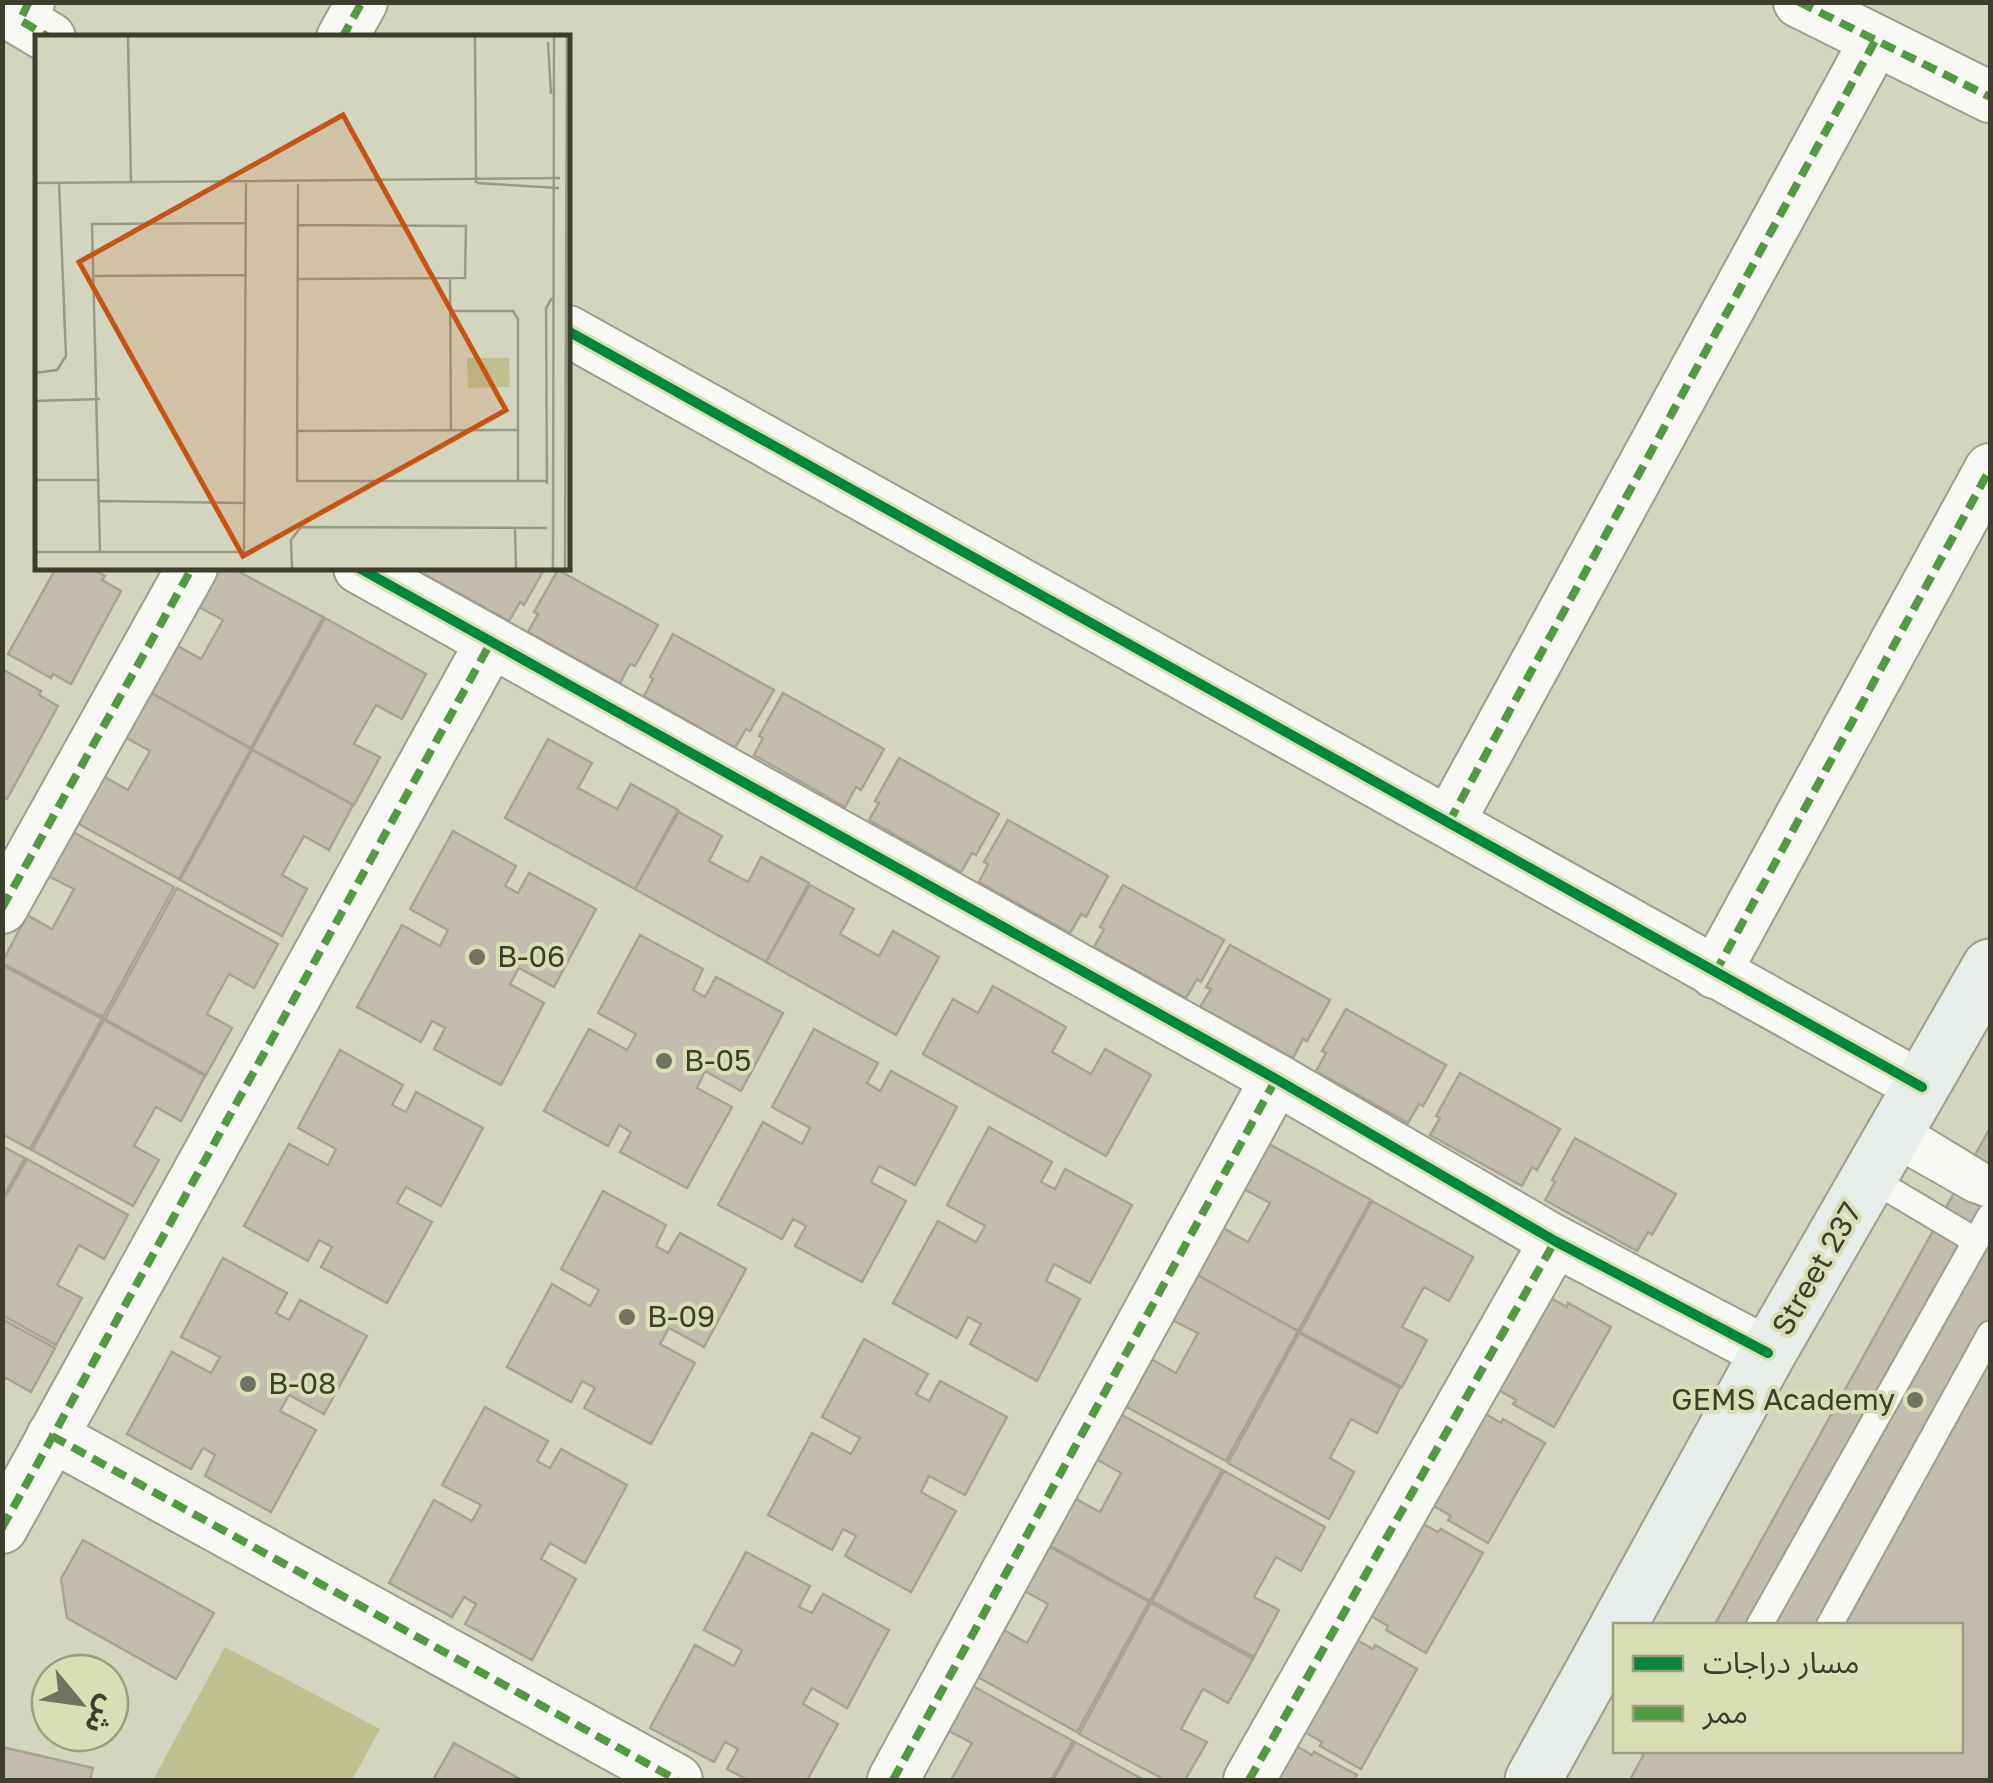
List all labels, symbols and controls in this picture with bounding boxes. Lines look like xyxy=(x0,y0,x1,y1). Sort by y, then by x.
inset map xyxy=(35,35,570,570)
place label: B-06 xyxy=(497,938,565,974)
marker: B-06 xyxy=(466,946,488,968)
place label: B-05 xyxy=(684,1042,752,1078)
marker: B-05 xyxy=(653,1050,675,1072)
street label: Street 237 xyxy=(1764,1196,1869,1341)
place label: B-09 xyxy=(647,1298,715,1334)
marker: B-09 xyxy=(616,1306,638,1328)
place label: B-08 xyxy=(268,1365,336,1401)
marker: B-08 xyxy=(237,1373,259,1395)
place label: GEMS Academy xyxy=(1671,1381,1895,1417)
marker: GEMS Academy xyxy=(1904,1389,1926,1411)
legend xyxy=(1613,1623,1963,1753)
text: مسار دراجات xyxy=(1703,1644,1859,1680)
north arrow xyxy=(30,1653,130,1753)
text: ش xyxy=(79,1691,126,1740)
text: ممر xyxy=(1702,1694,1748,1730)

